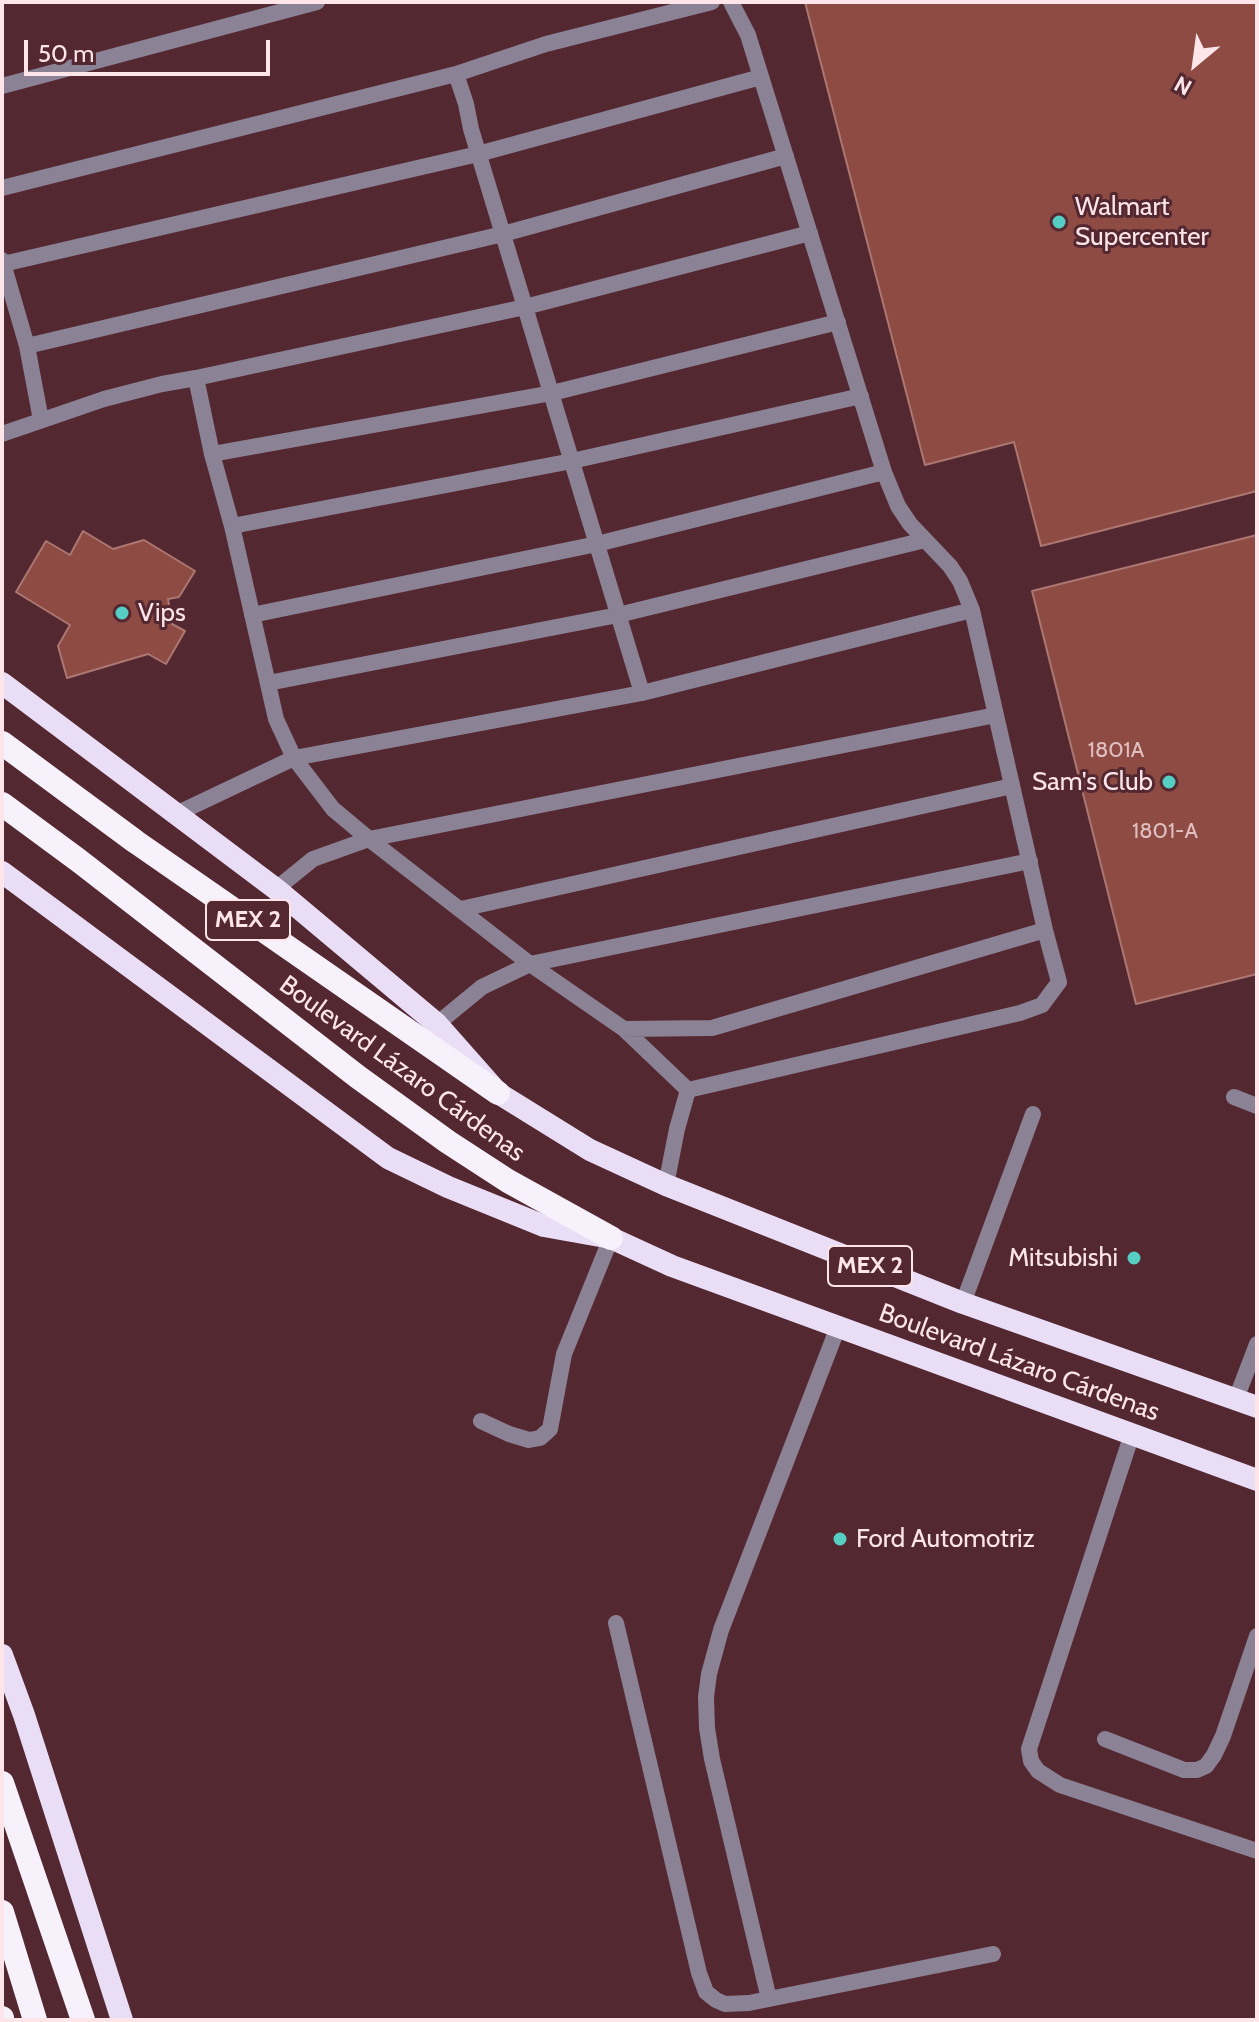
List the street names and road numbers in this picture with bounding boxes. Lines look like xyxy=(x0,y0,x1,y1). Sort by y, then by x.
road number: MEX 2 xyxy=(206,900,290,940)
street label: Boulevard Lázaro Cárdenas xyxy=(273,969,531,1169)
road number: MEX 2 xyxy=(828,1246,912,1286)
street label: Boulevard Lázaro Cárdenas xyxy=(875,1298,1163,1428)

